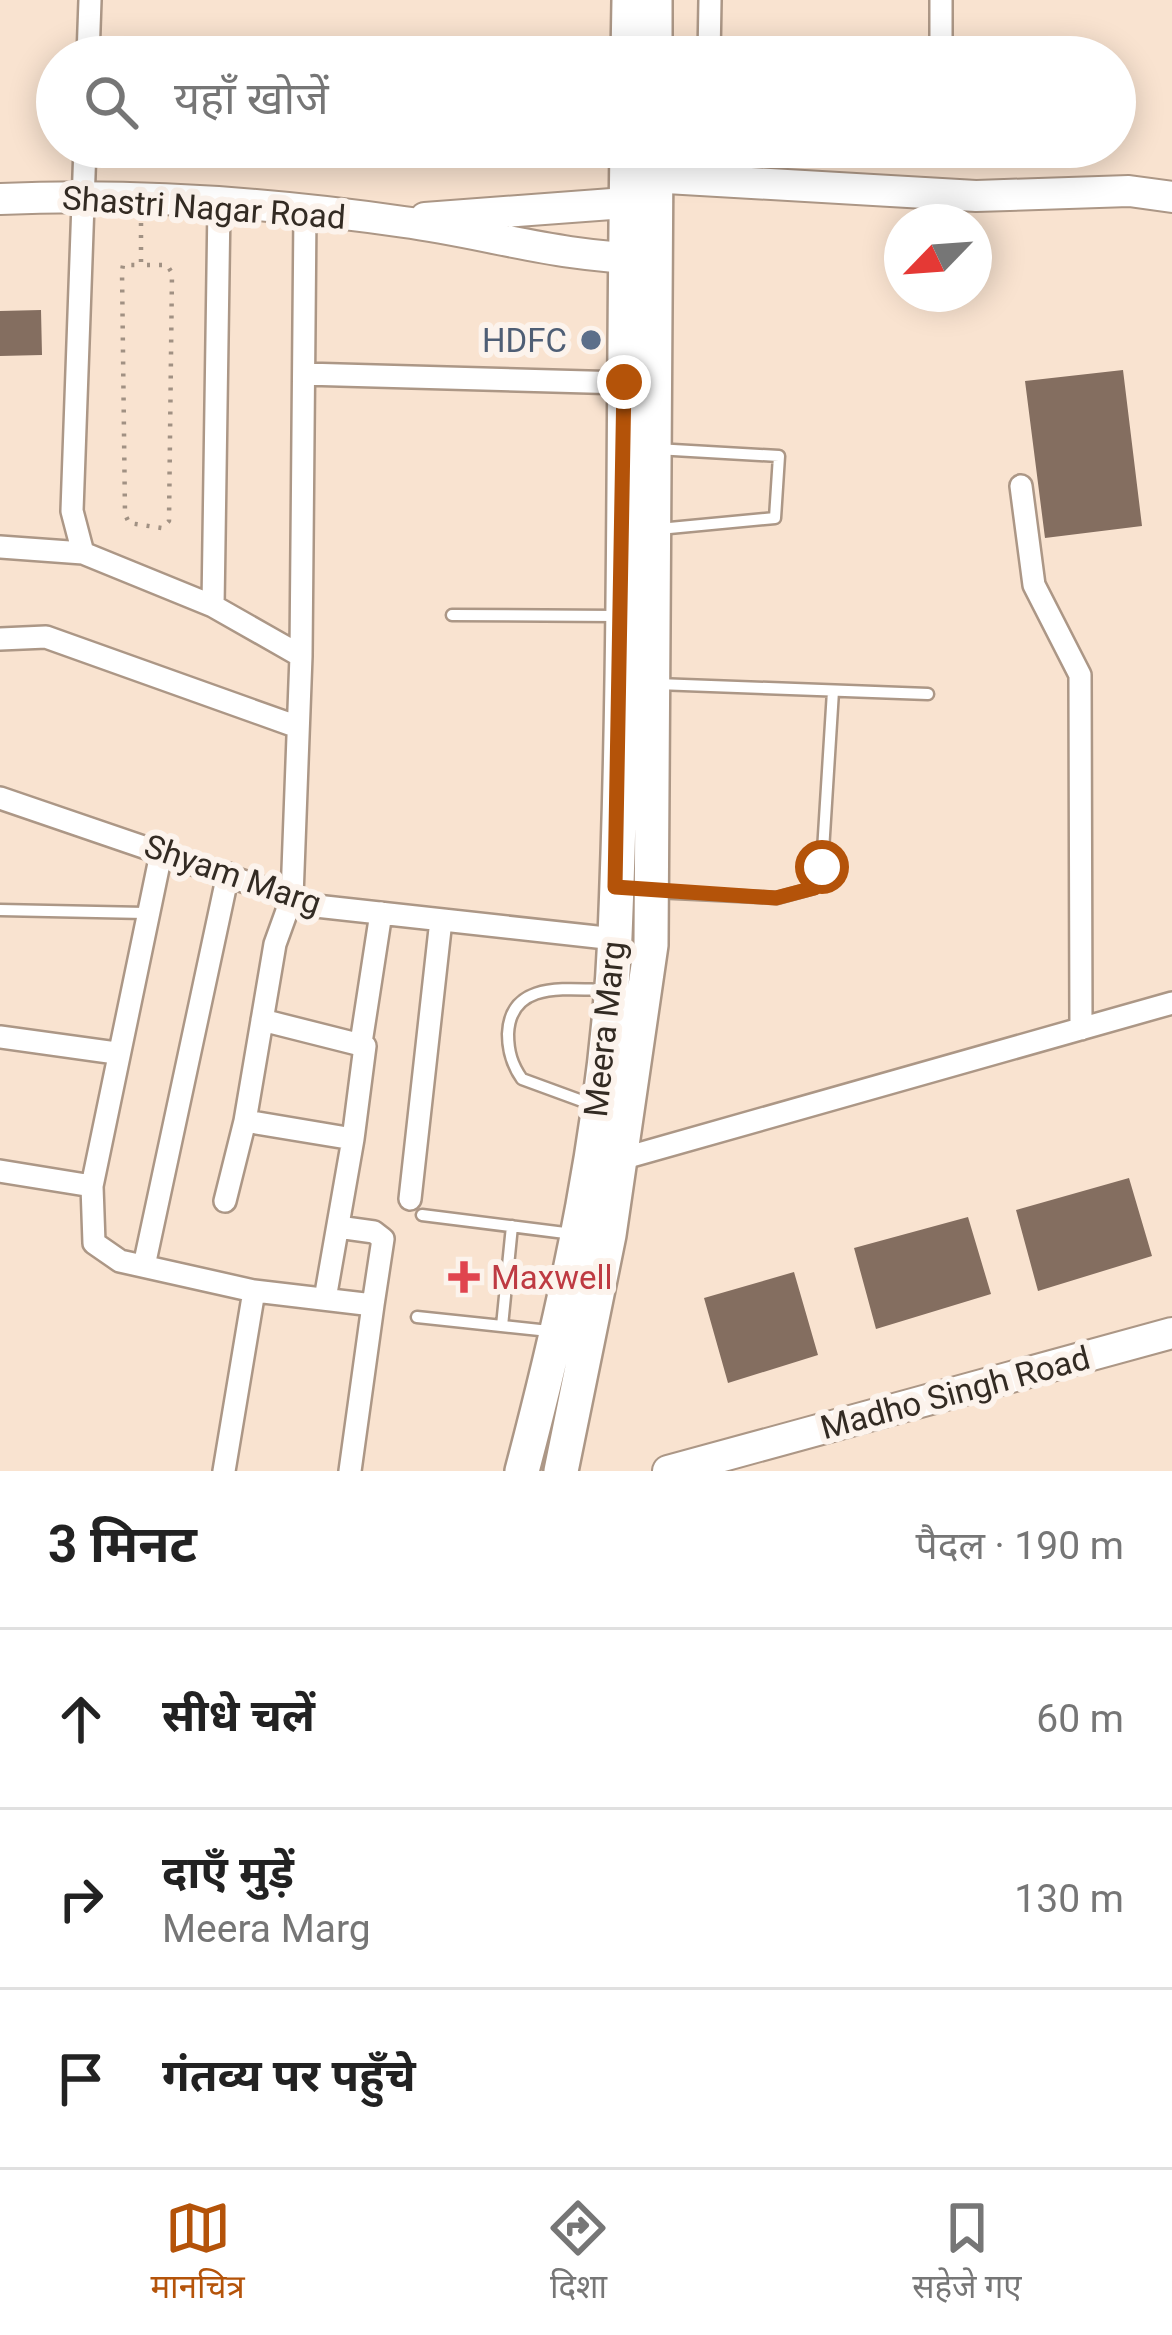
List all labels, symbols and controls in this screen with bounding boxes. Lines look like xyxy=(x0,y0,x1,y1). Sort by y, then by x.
search box xyxy=(36,36,1136,168)
icon: search xyxy=(78,69,144,135)
text: यहाँ खोजें xyxy=(174,72,329,125)
street label: Shastri Nagar Road xyxy=(61,178,347,237)
north arrow xyxy=(884,204,992,312)
place label: HDFC xyxy=(482,321,567,360)
marker: HDFC xyxy=(578,327,604,353)
route end xyxy=(597,355,651,409)
street label: Shyam Marg xyxy=(139,826,326,923)
route start xyxy=(795,840,849,894)
street label: Meera Marg xyxy=(576,939,633,1119)
place label: Maxwell xyxy=(491,1258,612,1297)
marker: Maxwell xyxy=(448,1261,480,1293)
street label: Madho Singh Road xyxy=(816,1338,1094,1447)
text: 3 मिनट xyxy=(48,1515,197,1574)
text: पैदल · 190 m xyxy=(916,1523,1124,1569)
icon: ahead xyxy=(48,1686,114,1752)
text: सीधे चलें xyxy=(162,1689,315,1742)
text: 60 m xyxy=(1036,1696,1124,1742)
text: दाएँ मुड़ें xyxy=(162,1846,294,1899)
icon: right xyxy=(48,1866,114,1932)
text: 130 m xyxy=(1014,1876,1124,1922)
text: Meera Marg xyxy=(162,1906,371,1952)
icon: arrive xyxy=(48,2046,114,2112)
text: गंतव्य पर पहुँचे xyxy=(162,2049,416,2102)
tab: मानचित्र xyxy=(150,2195,245,2311)
tab: दिशा xyxy=(545,2195,611,2311)
tab: सहेजे गए xyxy=(912,2195,1022,2311)

